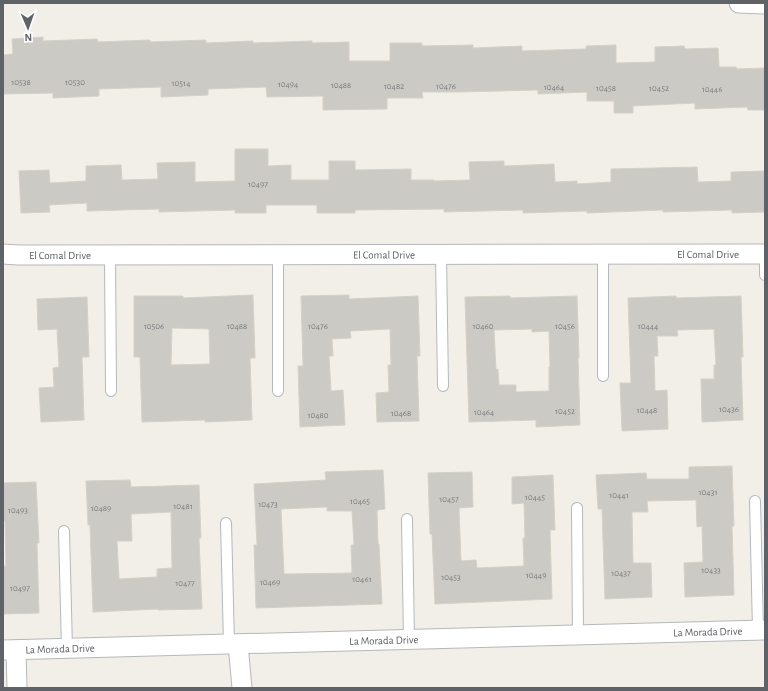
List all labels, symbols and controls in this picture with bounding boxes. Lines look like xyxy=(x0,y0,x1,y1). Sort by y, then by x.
north arrow xyxy=(8,8,48,48)
text: N xyxy=(24,32,32,43)
house number: 10538 xyxy=(11,78,31,87)
house number: 10530 xyxy=(65,78,85,87)
house number: 10514 xyxy=(171,79,191,88)
house number: 10494 xyxy=(278,80,299,89)
house number: 10488 xyxy=(331,81,351,90)
house number: 10482 xyxy=(384,82,404,91)
house number: 10476 xyxy=(436,82,456,91)
house number: 10464 xyxy=(544,83,565,92)
house number: 10458 xyxy=(596,84,616,93)
house number: 10452 xyxy=(649,84,669,93)
house number: 10446 xyxy=(702,85,722,94)
house number: 10497 xyxy=(248,180,268,189)
street label: El Comal Drive xyxy=(353,249,415,261)
street label: El Comal Drive xyxy=(677,249,739,260)
street label: El Comal Drive xyxy=(29,250,91,261)
house number: 10506 xyxy=(144,322,164,331)
house number: 10488 xyxy=(227,322,247,331)
house number: 10476 xyxy=(308,322,328,331)
house number: 10460 xyxy=(472,322,494,331)
house number: 10456 xyxy=(555,322,575,331)
house number: 10444 xyxy=(638,322,659,331)
house number: 10436 xyxy=(719,405,739,414)
house number: 10448 xyxy=(637,406,657,415)
house number: 10452 xyxy=(555,407,575,416)
house number: 10464 xyxy=(474,408,495,417)
house number: 10468 xyxy=(391,409,411,418)
house number: 10480 xyxy=(307,411,329,420)
house number: 10431 xyxy=(699,488,717,497)
house number: 10441 xyxy=(609,491,629,500)
house number: 10445 xyxy=(525,493,545,502)
house number: 10457 xyxy=(439,495,459,504)
house number: 10465 xyxy=(350,497,370,506)
house number: 10473 xyxy=(258,500,278,509)
house number: 10481 xyxy=(173,502,193,511)
house number: 10489 xyxy=(91,504,111,513)
house number: 10493 xyxy=(8,506,28,515)
house number: 10433 xyxy=(701,566,721,575)
house number: 10437 xyxy=(611,569,631,578)
house number: 10449 xyxy=(526,571,546,580)
house number: 10453 xyxy=(441,573,461,582)
house number: 10461 xyxy=(352,575,372,584)
house number: 10469 xyxy=(260,578,280,587)
house number: 10477 xyxy=(175,579,195,588)
house number: 10497 xyxy=(10,584,30,593)
street label: La Morada Drive xyxy=(673,626,743,638)
street label: La Morada Drive xyxy=(349,634,419,647)
street label: La Morada Drive xyxy=(25,643,95,655)

